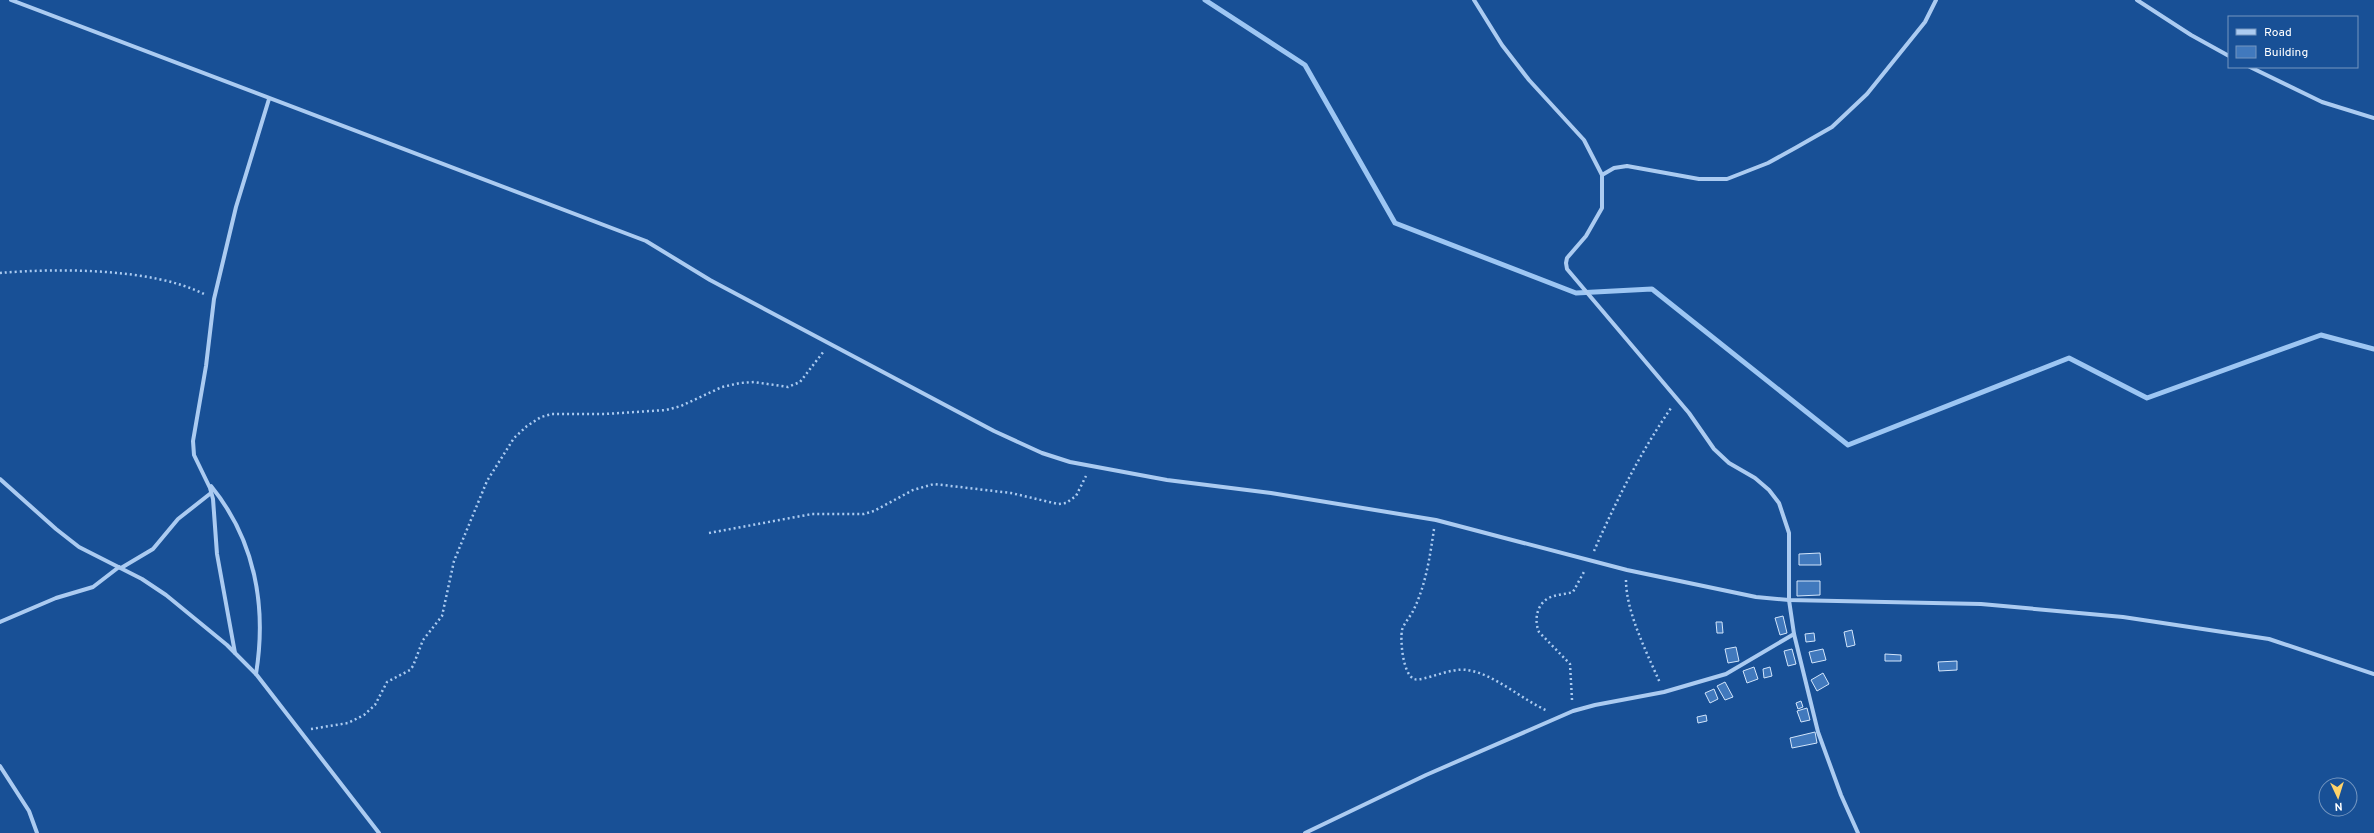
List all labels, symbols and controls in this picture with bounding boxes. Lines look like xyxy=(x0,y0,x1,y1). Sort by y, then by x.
legend xyxy=(2228,16,2358,68)
text: Road xyxy=(2264,25,2292,41)
text: Building xyxy=(2264,45,2308,61)
north arrow xyxy=(2318,777,2358,817)
text: N xyxy=(2334,799,2343,813)

